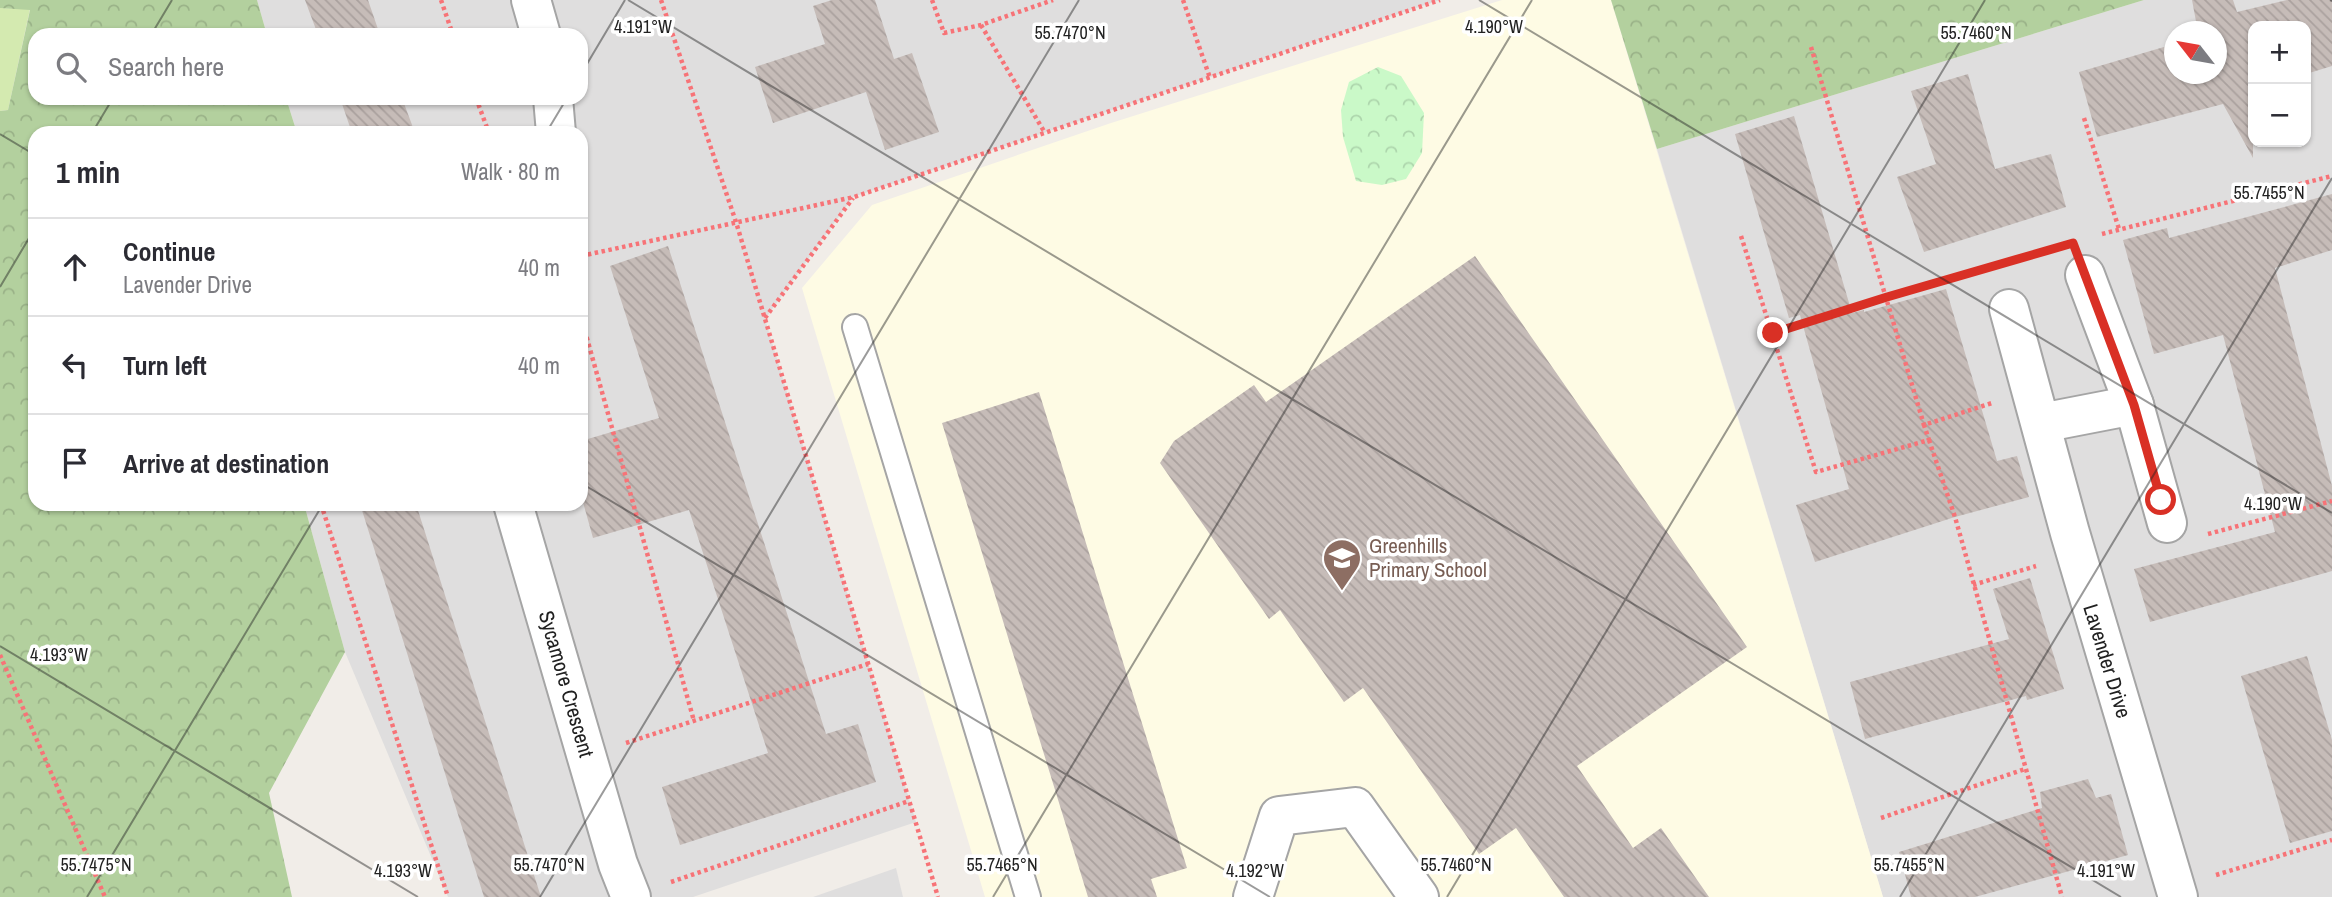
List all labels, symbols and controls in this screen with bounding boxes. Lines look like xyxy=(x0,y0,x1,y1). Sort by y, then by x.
text: 4.191°W xyxy=(614,14,672,39)
text: 4.190°W xyxy=(1465,14,1523,39)
text: 55.7470°N xyxy=(1034,20,1106,45)
text: 55.7460°N xyxy=(1940,20,2012,45)
north arrow xyxy=(2164,21,2227,84)
map controls xyxy=(2248,21,2311,147)
button: + xyxy=(2248,21,2311,84)
search box xyxy=(28,28,588,105)
icon: search xyxy=(52,48,90,86)
text: Search here xyxy=(108,49,224,84)
button: − xyxy=(2248,84,2311,147)
text: 1 min xyxy=(56,152,120,192)
text: Walk · 80 m xyxy=(461,156,560,187)
text: 55.7455°N xyxy=(2233,180,2305,205)
text: Continue xyxy=(123,234,215,269)
icon: ahead xyxy=(56,248,94,286)
text: 40 m xyxy=(518,252,560,283)
text: Lavender Drive xyxy=(123,269,252,300)
route end xyxy=(1757,317,1788,348)
icon: left xyxy=(56,346,94,384)
text: Turn left xyxy=(123,348,207,383)
text: 40 m xyxy=(518,350,560,381)
icon: arrive xyxy=(56,444,94,482)
text: Arrive at destination xyxy=(123,446,329,481)
route start xyxy=(2145,484,2176,515)
text: 4.190°W xyxy=(2244,491,2302,516)
place label: Greenhills Primary School xyxy=(1369,531,1487,584)
school or university icon: Greenhills Primary School xyxy=(1321,537,1363,592)
street label: Lavender Drive xyxy=(2076,600,2139,721)
street label: Sycamore Crescent xyxy=(532,607,601,761)
text: 4.193°W xyxy=(30,642,88,667)
text: 55.7475°N xyxy=(60,852,132,877)
text: 55.7470°N xyxy=(513,852,585,877)
text: 55.7465°N xyxy=(966,852,1038,877)
text: 55.7460°N xyxy=(1420,852,1492,877)
text: 55.7455°N xyxy=(1873,852,1945,877)
text: 4.193°W xyxy=(374,858,432,883)
text: 4.192°W xyxy=(1226,858,1284,883)
text: 4.191°W xyxy=(2077,858,2135,883)

